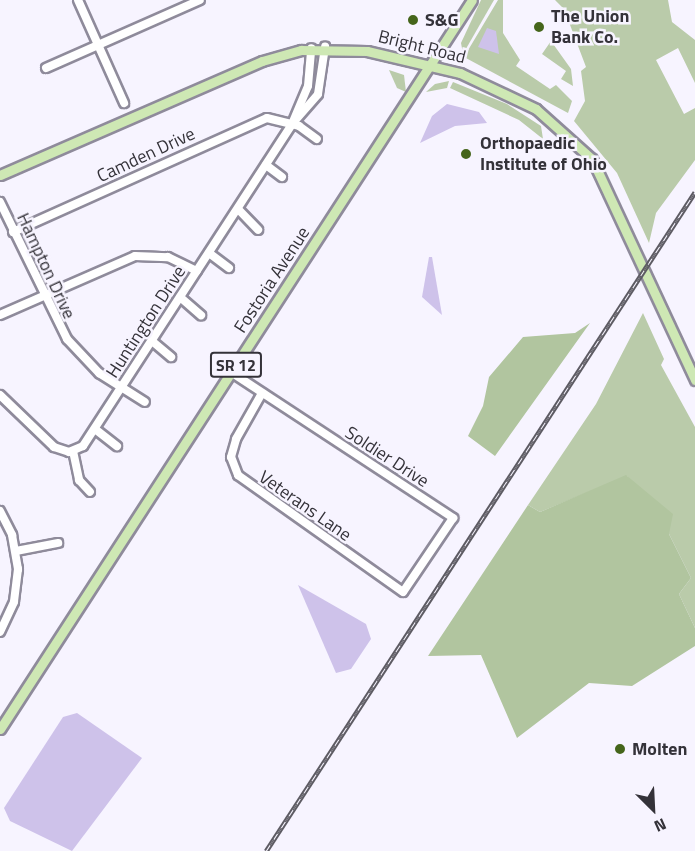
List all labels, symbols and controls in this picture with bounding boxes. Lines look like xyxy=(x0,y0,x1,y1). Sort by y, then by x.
place label: The Union Bank Co. xyxy=(551,6,629,48)
place label: S&G xyxy=(425,9,458,31)
marker: S&G xyxy=(406,13,420,27)
marker: The Union Bank Co. xyxy=(532,20,546,34)
street label: Bright Road xyxy=(376,26,468,68)
street label: Camden Drive xyxy=(94,123,198,187)
place label: Orthopaedic Institute of Ohio xyxy=(480,133,607,176)
marker: Orthopaedic Institute of Ohio xyxy=(457,145,475,163)
street label: Hampton Drive xyxy=(12,210,80,322)
street label: Fostoria Avenue xyxy=(230,223,314,337)
street label: Huntington Drive xyxy=(102,262,190,382)
road number: SR 12 xyxy=(209,352,263,378)
street label: Soldier Drive xyxy=(341,422,433,492)
street label: Veterans Lane xyxy=(255,466,355,546)
place label: Molten xyxy=(632,738,687,760)
marker: Molten xyxy=(613,742,627,756)
north arrow xyxy=(623,779,683,839)
text: N xyxy=(650,812,670,839)

